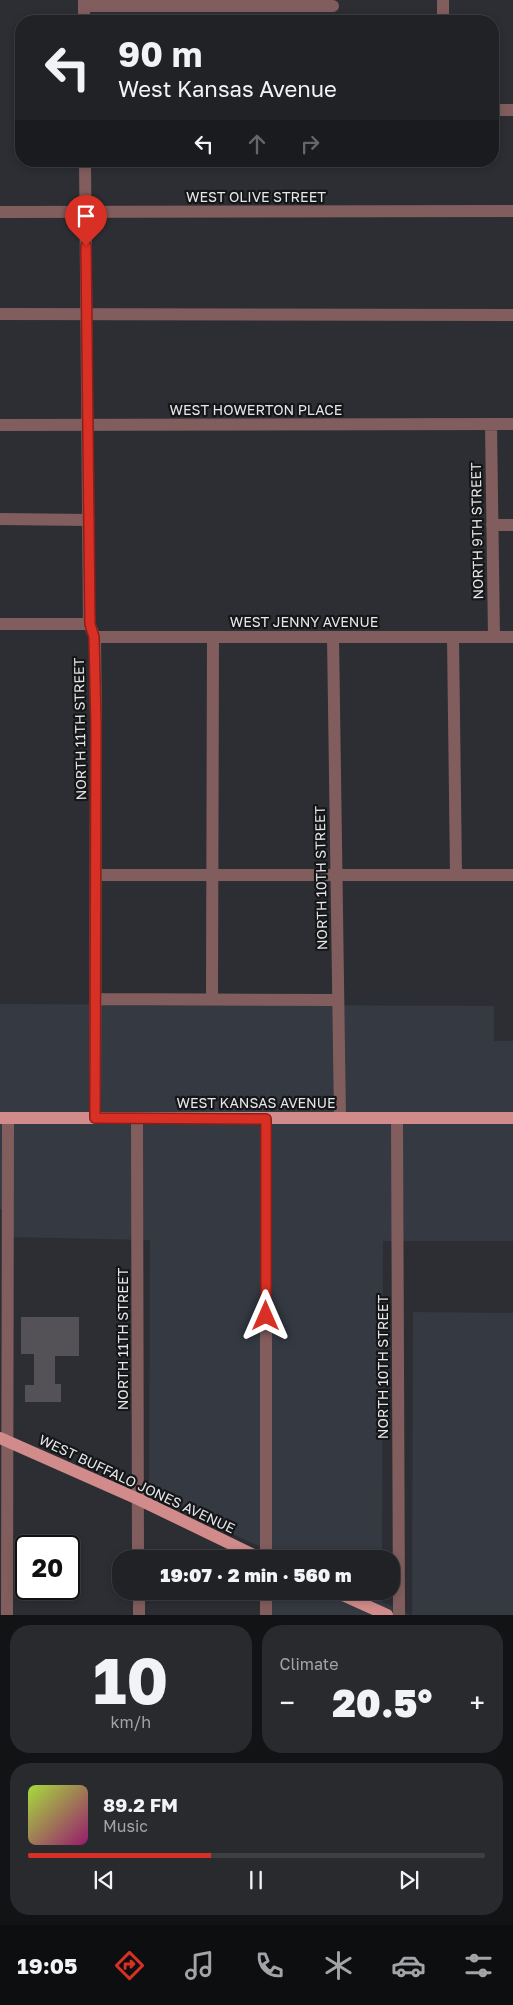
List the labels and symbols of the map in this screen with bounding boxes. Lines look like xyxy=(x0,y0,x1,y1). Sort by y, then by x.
street label: WEST OLIVE STREET xyxy=(186,188,326,205)
pin xyxy=(65,195,107,246)
street label: WEST HOWERTON PLACE xyxy=(170,401,342,418)
street label: NORTH 9TH STREET xyxy=(467,462,486,600)
street label: WEST JENNY AVENUE xyxy=(230,613,378,630)
street label: NORTH 11TH STREET xyxy=(70,657,89,800)
street label: NORTH 10TH STREET xyxy=(311,805,330,950)
street label: WEST KANSAS AVENUE xyxy=(177,1094,335,1111)
street label: NORTH 11TH STREET xyxy=(114,1267,131,1410)
position arrow xyxy=(239,1289,291,1341)
street label: NORTH 10TH STREET xyxy=(374,1294,391,1439)
street label: WEST BUFFALO JONES AVENUE xyxy=(37,1431,238,1537)
speed limit sign: 20 xyxy=(15,1535,80,1600)

